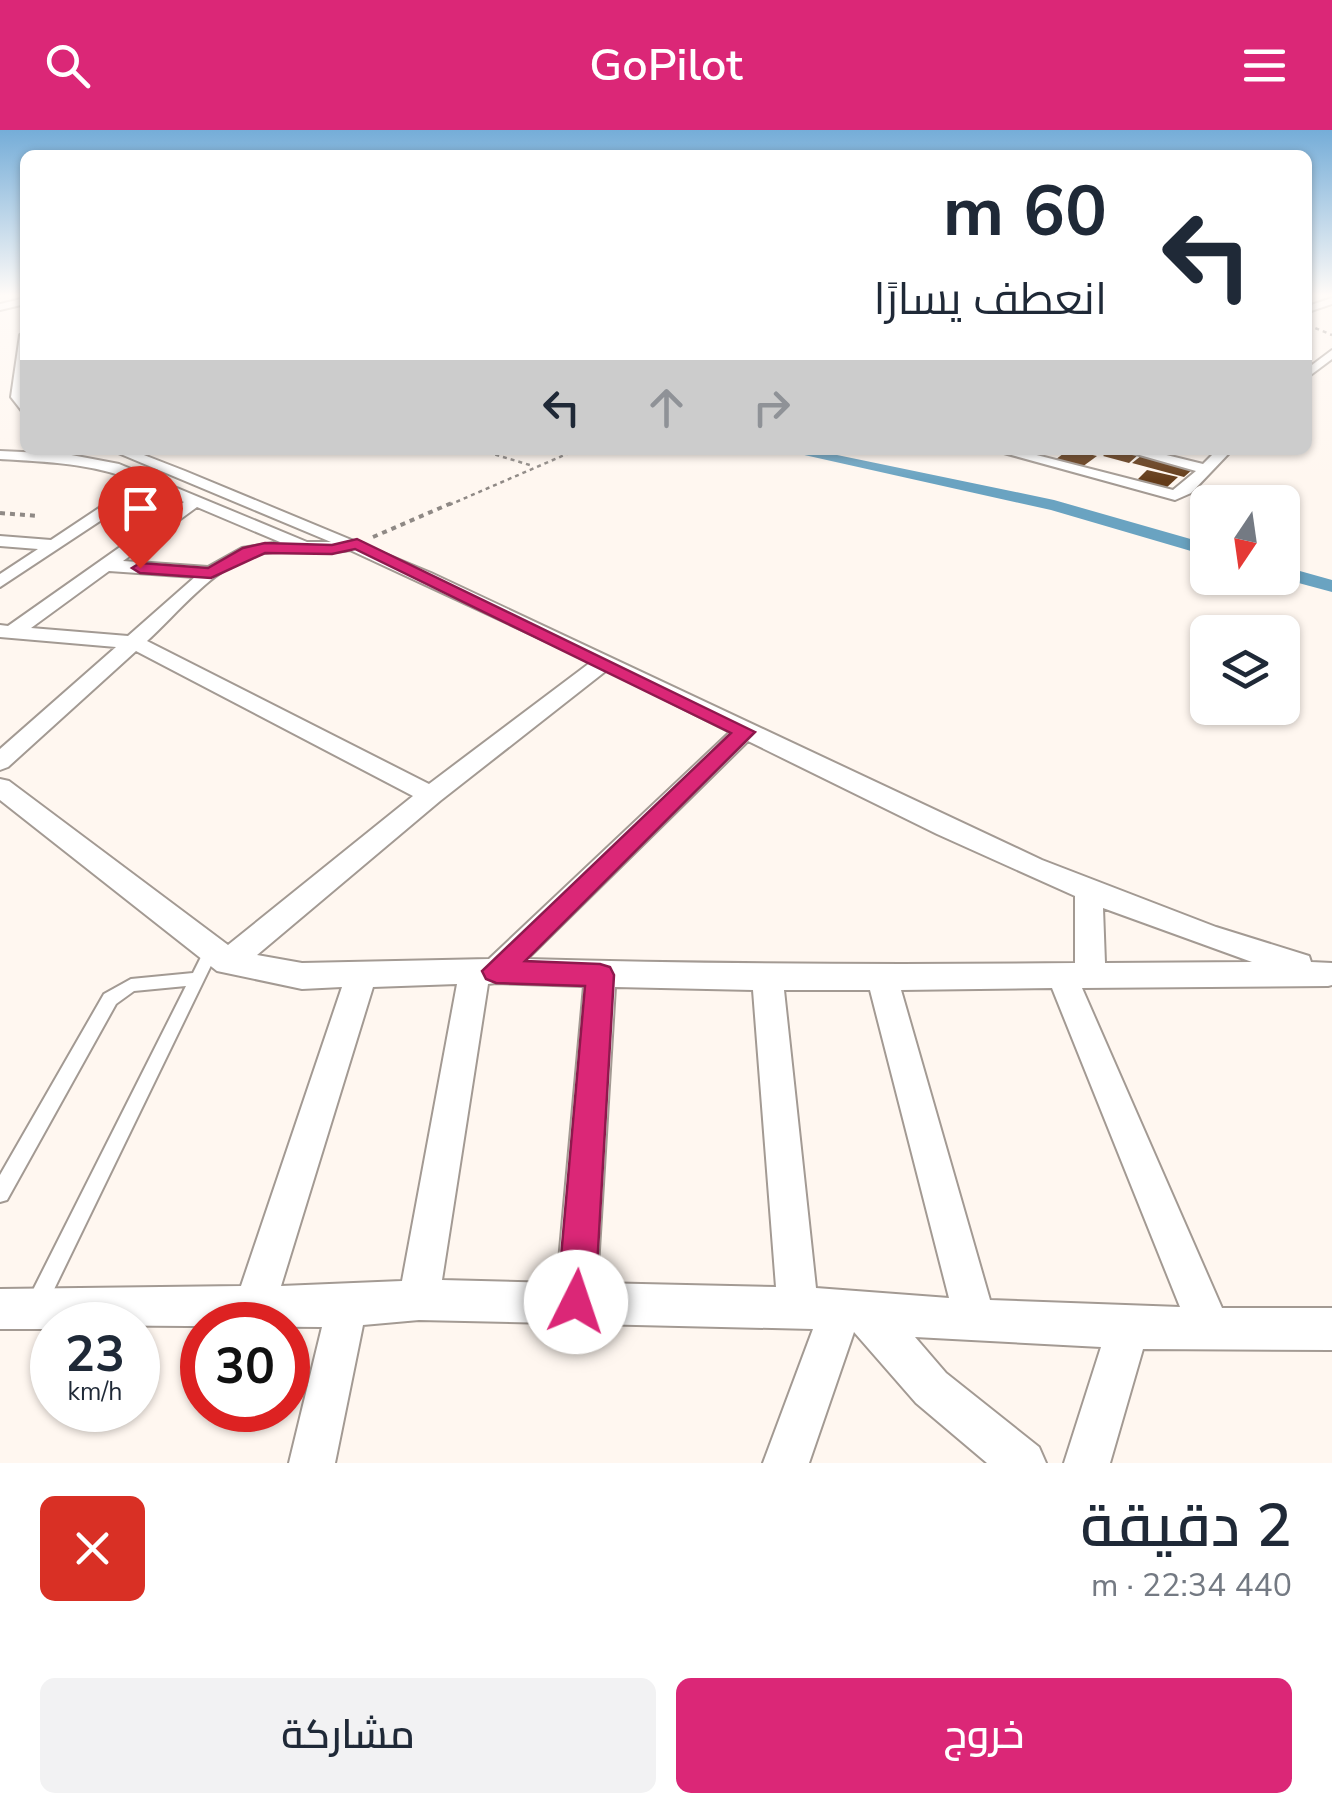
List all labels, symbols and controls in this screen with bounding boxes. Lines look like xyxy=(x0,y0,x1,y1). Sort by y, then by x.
text: GoPilot xyxy=(589,35,743,96)
icon: search xyxy=(40,38,95,93)
icon: menu xyxy=(1237,38,1292,93)
text: 60 m xyxy=(943,164,1107,260)
icon: left xyxy=(1142,190,1272,320)
text: انعطف يسارًا xyxy=(874,269,1107,330)
icon: left xyxy=(534,380,589,435)
icon: ahead xyxy=(639,380,694,435)
icon: right xyxy=(744,380,799,435)
pin xyxy=(98,466,183,569)
icon: arrive xyxy=(113,481,168,536)
north arrow xyxy=(1190,485,1300,595)
map controls xyxy=(1190,485,1300,725)
button: layers xyxy=(1190,615,1300,725)
position arrow xyxy=(524,1250,628,1354)
speed limit sign: 30 xyxy=(180,1302,310,1432)
text: 23 xyxy=(65,1320,125,1389)
text: km/h xyxy=(67,1375,123,1409)
text: 2 دقيقة xyxy=(1080,1485,1292,1567)
button: close xyxy=(40,1496,145,1601)
text: 440 m · 22:34 xyxy=(1091,1564,1292,1607)
button: مشاركة xyxy=(40,1678,656,1793)
button: خروج xyxy=(676,1678,1292,1793)

